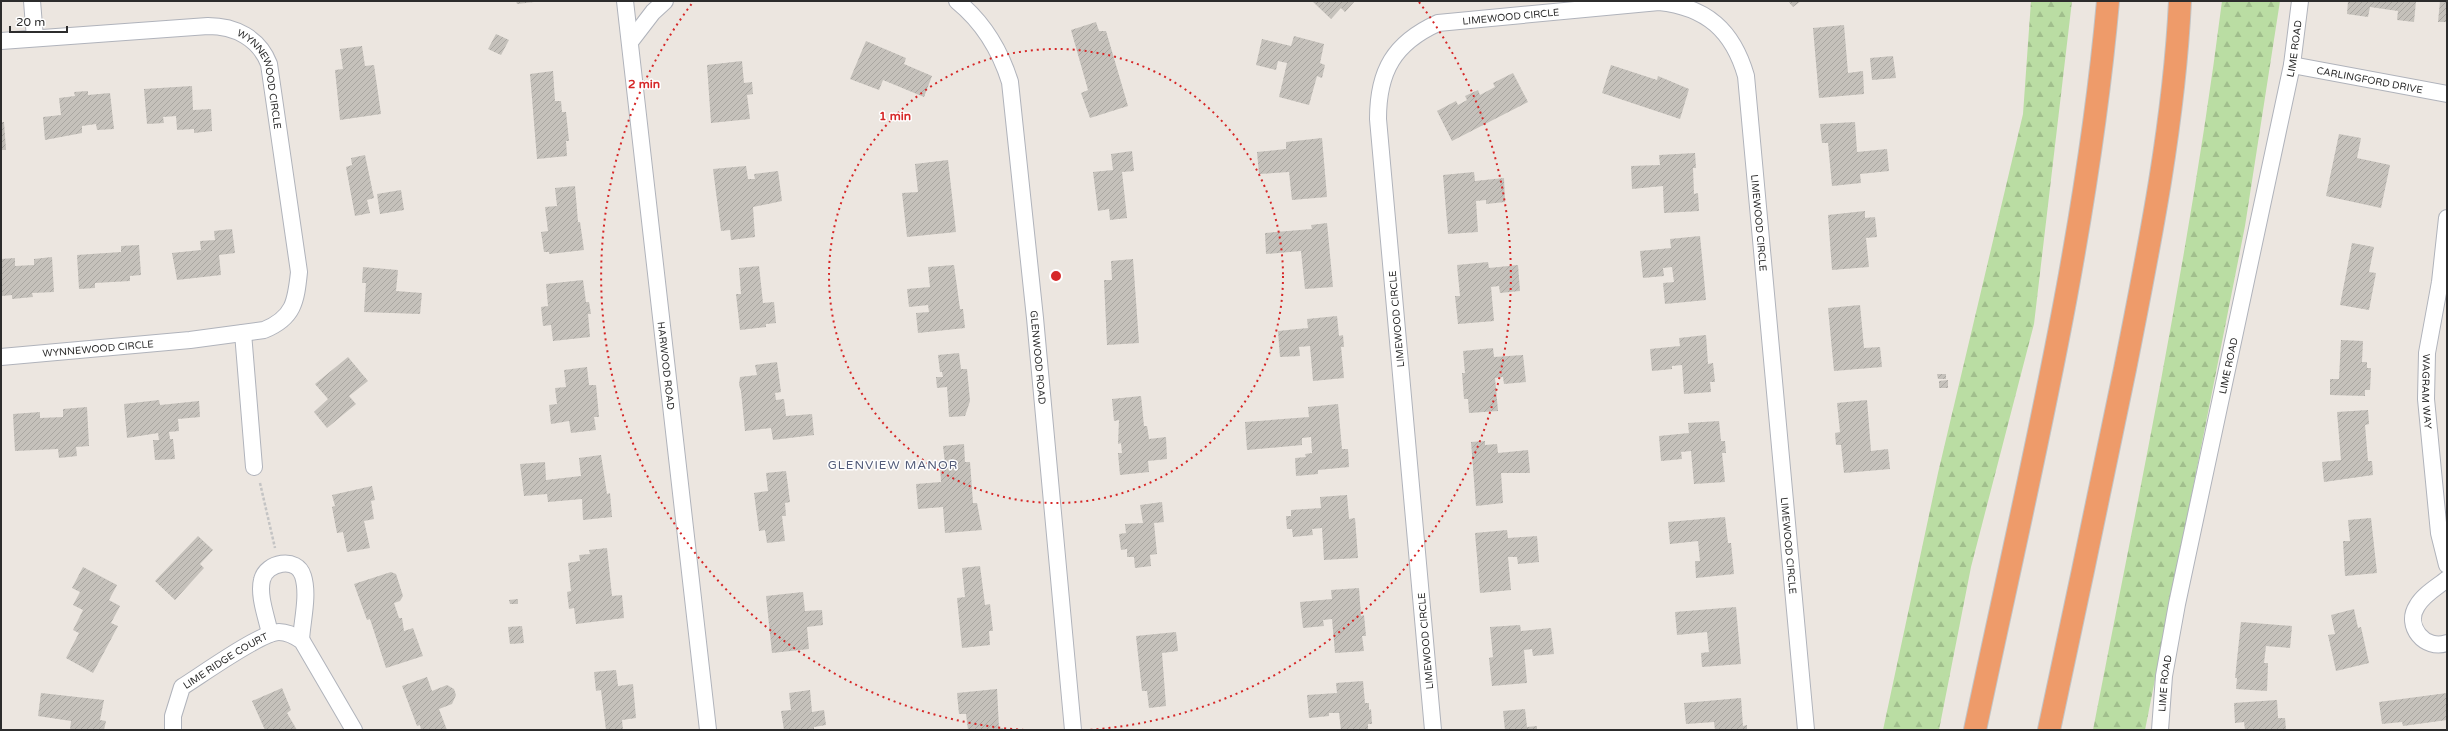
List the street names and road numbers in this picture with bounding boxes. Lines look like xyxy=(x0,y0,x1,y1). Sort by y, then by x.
street label: LIMEWOOD CIRCLE xyxy=(1462,7,1560,28)
street label: LIME ROAD xyxy=(2285,19,2305,78)
street label: WYNNEWOOD CIRCLE xyxy=(235,27,283,130)
street label: CARLINGFORD DRIVE xyxy=(2315,65,2424,96)
street label: LIMEWOOD CIRCLE xyxy=(1748,174,1769,272)
street label: LIMEWOOD CIRCLE xyxy=(1387,270,1407,368)
street label: GLENWOOD ROAD xyxy=(1027,310,1048,405)
street label: HARWOOD ROAD xyxy=(655,321,677,411)
street label: LIME ROAD xyxy=(2217,337,2241,395)
street label: WYNNEWOOD CIRCLE xyxy=(42,338,154,360)
street label: WAGRAM WAY xyxy=(2419,354,2434,430)
street label: LIMEWOOD CIRCLE xyxy=(1778,497,1798,595)
street label: LIMEWOOD CIRCLE xyxy=(1416,592,1436,690)
street label: LIME RIDGE COURT xyxy=(181,631,270,692)
street label: LIME ROAD xyxy=(2156,654,2175,712)

